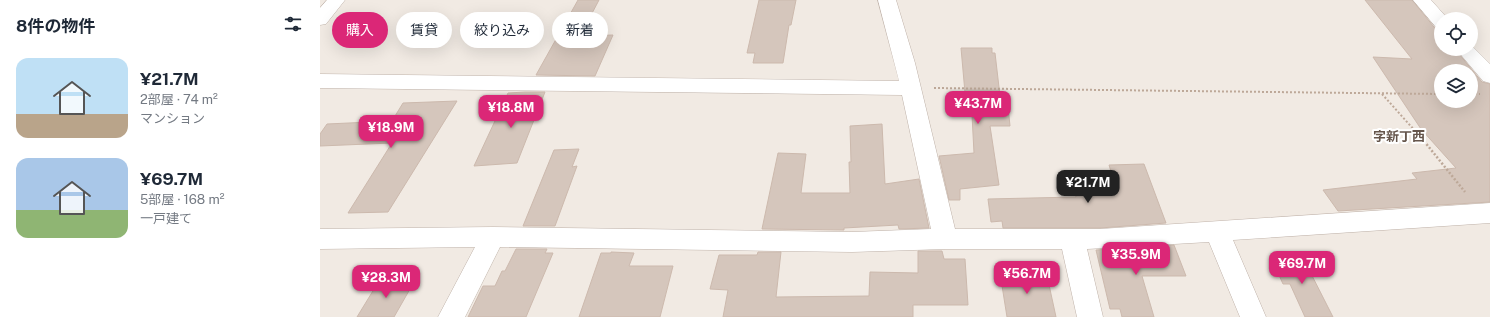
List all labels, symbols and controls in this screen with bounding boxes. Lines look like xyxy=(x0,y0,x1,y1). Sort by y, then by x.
chip: 購入 xyxy=(332,12,388,48)
chip: 賃貸 xyxy=(396,12,452,48)
chip: 絞り込み xyxy=(460,12,544,48)
chip: 新着 xyxy=(552,12,608,48)
map controls xyxy=(1434,12,1478,108)
button: locate xyxy=(1434,12,1478,56)
icon: filters xyxy=(282,13,304,35)
text: 8件の物件 xyxy=(16,16,95,36)
button: layers xyxy=(1434,64,1478,108)
text: ¥21.7M xyxy=(140,69,199,89)
icon: home xyxy=(48,74,96,122)
pin: ¥43.7M xyxy=(945,91,1011,125)
text: 2部屋 · 74 m² xyxy=(140,92,218,107)
pin: ¥18.8M xyxy=(478,95,544,129)
text: ¥43.7M xyxy=(954,96,1002,111)
text: ¥18.8M xyxy=(487,100,535,115)
text: マンション xyxy=(140,111,205,126)
pin: ¥18.9M xyxy=(358,115,424,149)
text: ¥18.9M xyxy=(368,120,414,135)
district label: 字新丁西 xyxy=(1373,129,1425,144)
text: ¥69.7M xyxy=(140,169,203,189)
pin: ¥21.7M xyxy=(1055,170,1121,204)
icon: home xyxy=(48,174,96,222)
text: ¥21.7M xyxy=(1066,175,1110,190)
text: 5部屋 · 168 m² xyxy=(140,192,224,207)
text: 一戸建て xyxy=(140,211,192,226)
pin: ¥35.9M xyxy=(1103,242,1169,276)
text: ¥35.9M xyxy=(1111,247,1161,262)
pin: ¥69.7M xyxy=(1269,251,1335,285)
text: ¥69.7M xyxy=(1278,256,1326,271)
pin: ¥56.7M xyxy=(994,261,1060,295)
pin: ¥28.3M xyxy=(353,265,419,299)
text: ¥56.7M xyxy=(1003,266,1051,281)
text: ¥28.3M xyxy=(361,270,411,285)

